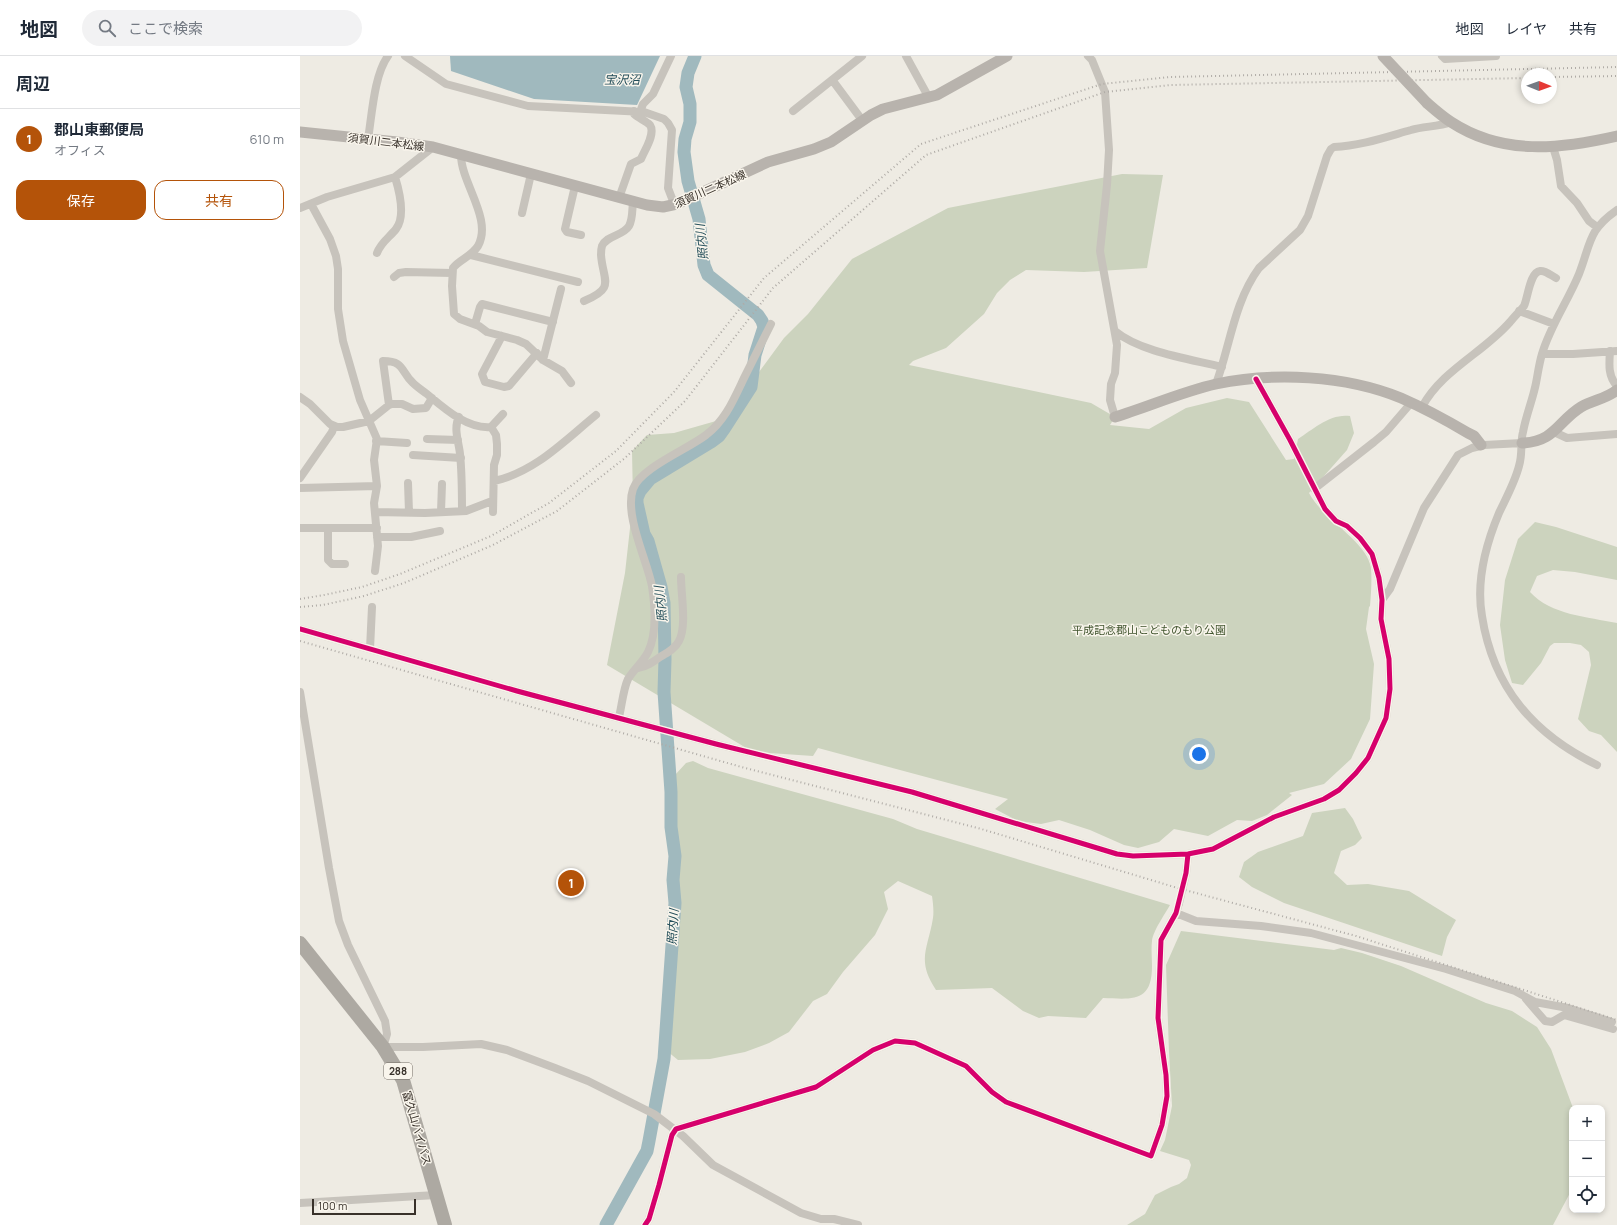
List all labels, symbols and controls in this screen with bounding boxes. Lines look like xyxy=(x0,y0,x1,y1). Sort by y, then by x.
search box xyxy=(82,10,362,46)
text: 地図 xyxy=(20,16,58,42)
icon: search xyxy=(96,17,118,39)
text: ここで検索 xyxy=(128,18,203,39)
text: 地図 xyxy=(1455,19,1483,38)
text: レイヤ xyxy=(1505,19,1547,38)
text: 共有 xyxy=(1569,19,1597,38)
north arrow xyxy=(1521,68,1557,104)
water label: 宝沢沼 xyxy=(604,71,642,88)
text: 周辺 xyxy=(16,72,50,95)
text: 郡山東郵便局 xyxy=(54,119,144,140)
street label: 須賀川二本松線 xyxy=(347,129,425,154)
text: 1 xyxy=(26,130,32,148)
text: 610 m xyxy=(250,130,284,148)
text: オフィス xyxy=(54,141,106,159)
street label: 須賀川二本松線 xyxy=(672,166,748,211)
button: 保存 xyxy=(16,180,146,220)
button: 共有 xyxy=(154,180,284,220)
water label: 照内川 xyxy=(691,221,712,261)
water label: 照内川 xyxy=(650,583,671,623)
park label: 平成記念郡山こどものもり公園 xyxy=(1072,622,1226,637)
your location xyxy=(1189,744,1209,764)
pin: 1 xyxy=(558,868,584,898)
water label: 照内川 xyxy=(663,906,682,946)
road number: 288 xyxy=(384,1063,412,1079)
street label: 富久山バイパス xyxy=(400,1089,435,1167)
map controls xyxy=(1569,1105,1605,1213)
button: + xyxy=(1569,1105,1605,1141)
button: − xyxy=(1569,1141,1605,1177)
button: locate xyxy=(1569,1177,1605,1213)
scale bar xyxy=(312,1197,416,1216)
text: 100 m xyxy=(318,1198,347,1213)

